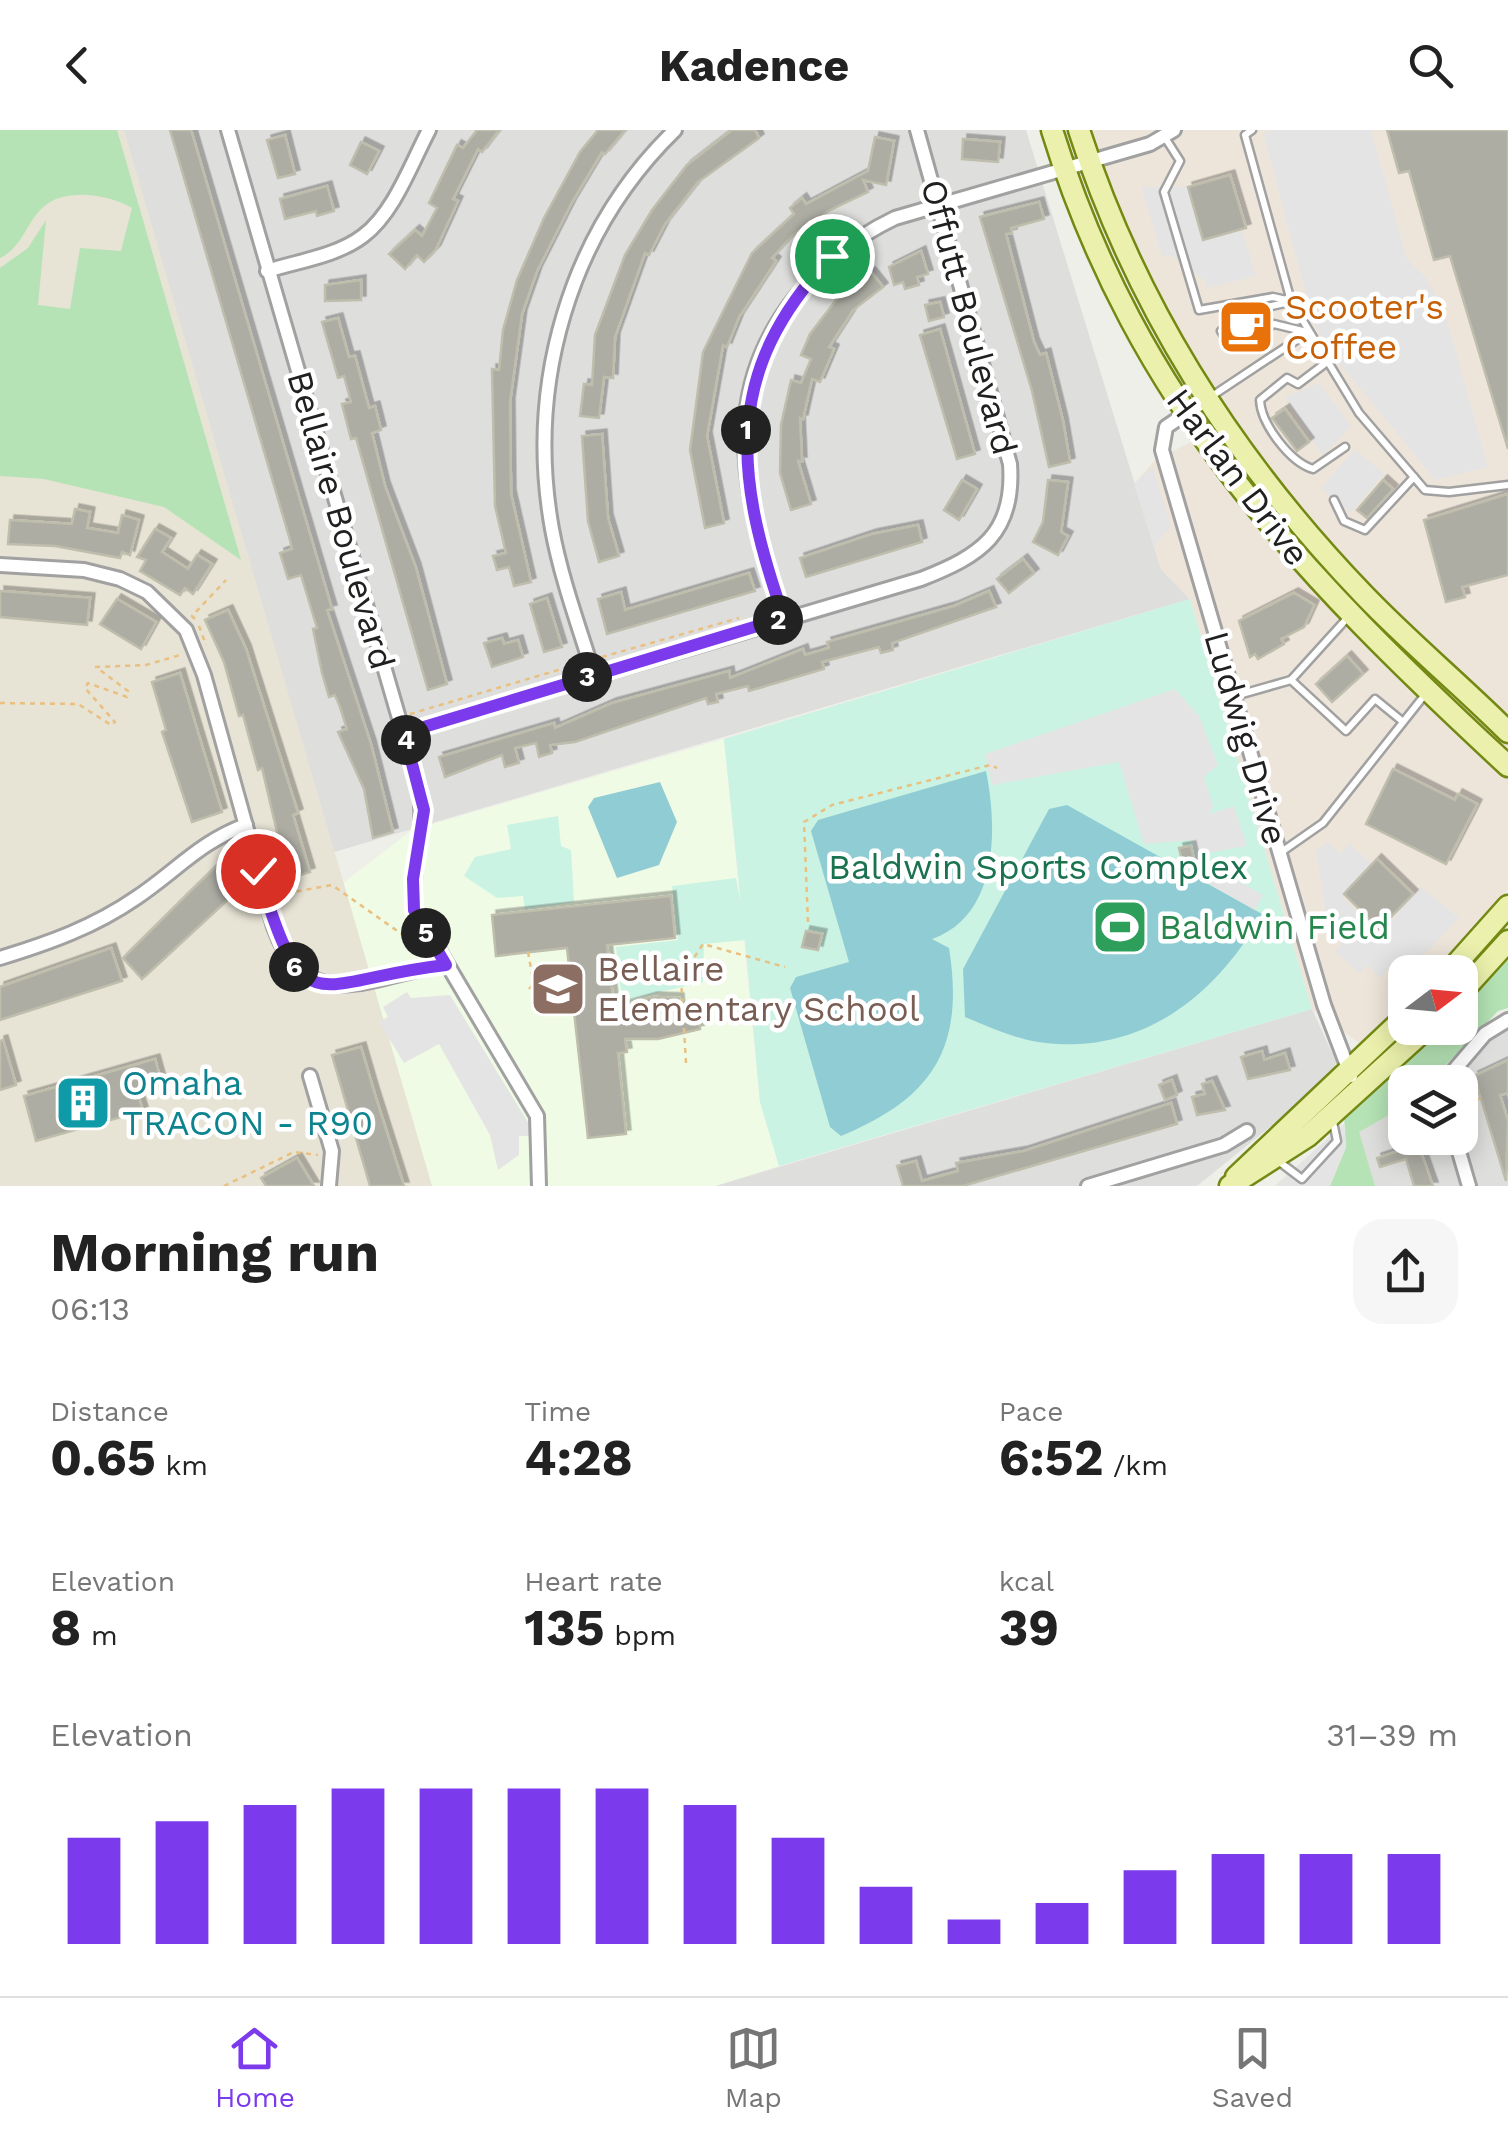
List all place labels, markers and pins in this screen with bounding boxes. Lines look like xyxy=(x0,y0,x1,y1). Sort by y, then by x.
pin xyxy=(790,214,875,299)
place label: Scooter's Coffee xyxy=(1285,286,1444,368)
cafe icon: Scooter's Coffee xyxy=(1216,297,1276,357)
pin: 1 xyxy=(721,405,771,455)
pin: 2 xyxy=(753,595,803,645)
pin: 3 xyxy=(562,652,612,702)
pin: 4 xyxy=(381,715,431,765)
pin xyxy=(216,829,301,914)
sports icon: Baldwin Field xyxy=(1090,897,1150,957)
place label: Baldwin Field xyxy=(1159,906,1390,948)
pin: 5 xyxy=(401,908,451,958)
pin: 6 xyxy=(269,942,319,992)
place label: Bellaire Elementary School xyxy=(597,948,920,1030)
school or university icon: Bellaire Elementary School xyxy=(528,959,588,1019)
place label: Omaha TRACON - R90 xyxy=(122,1062,373,1144)
building icon: Omaha TRACON - R90 xyxy=(53,1073,113,1133)

